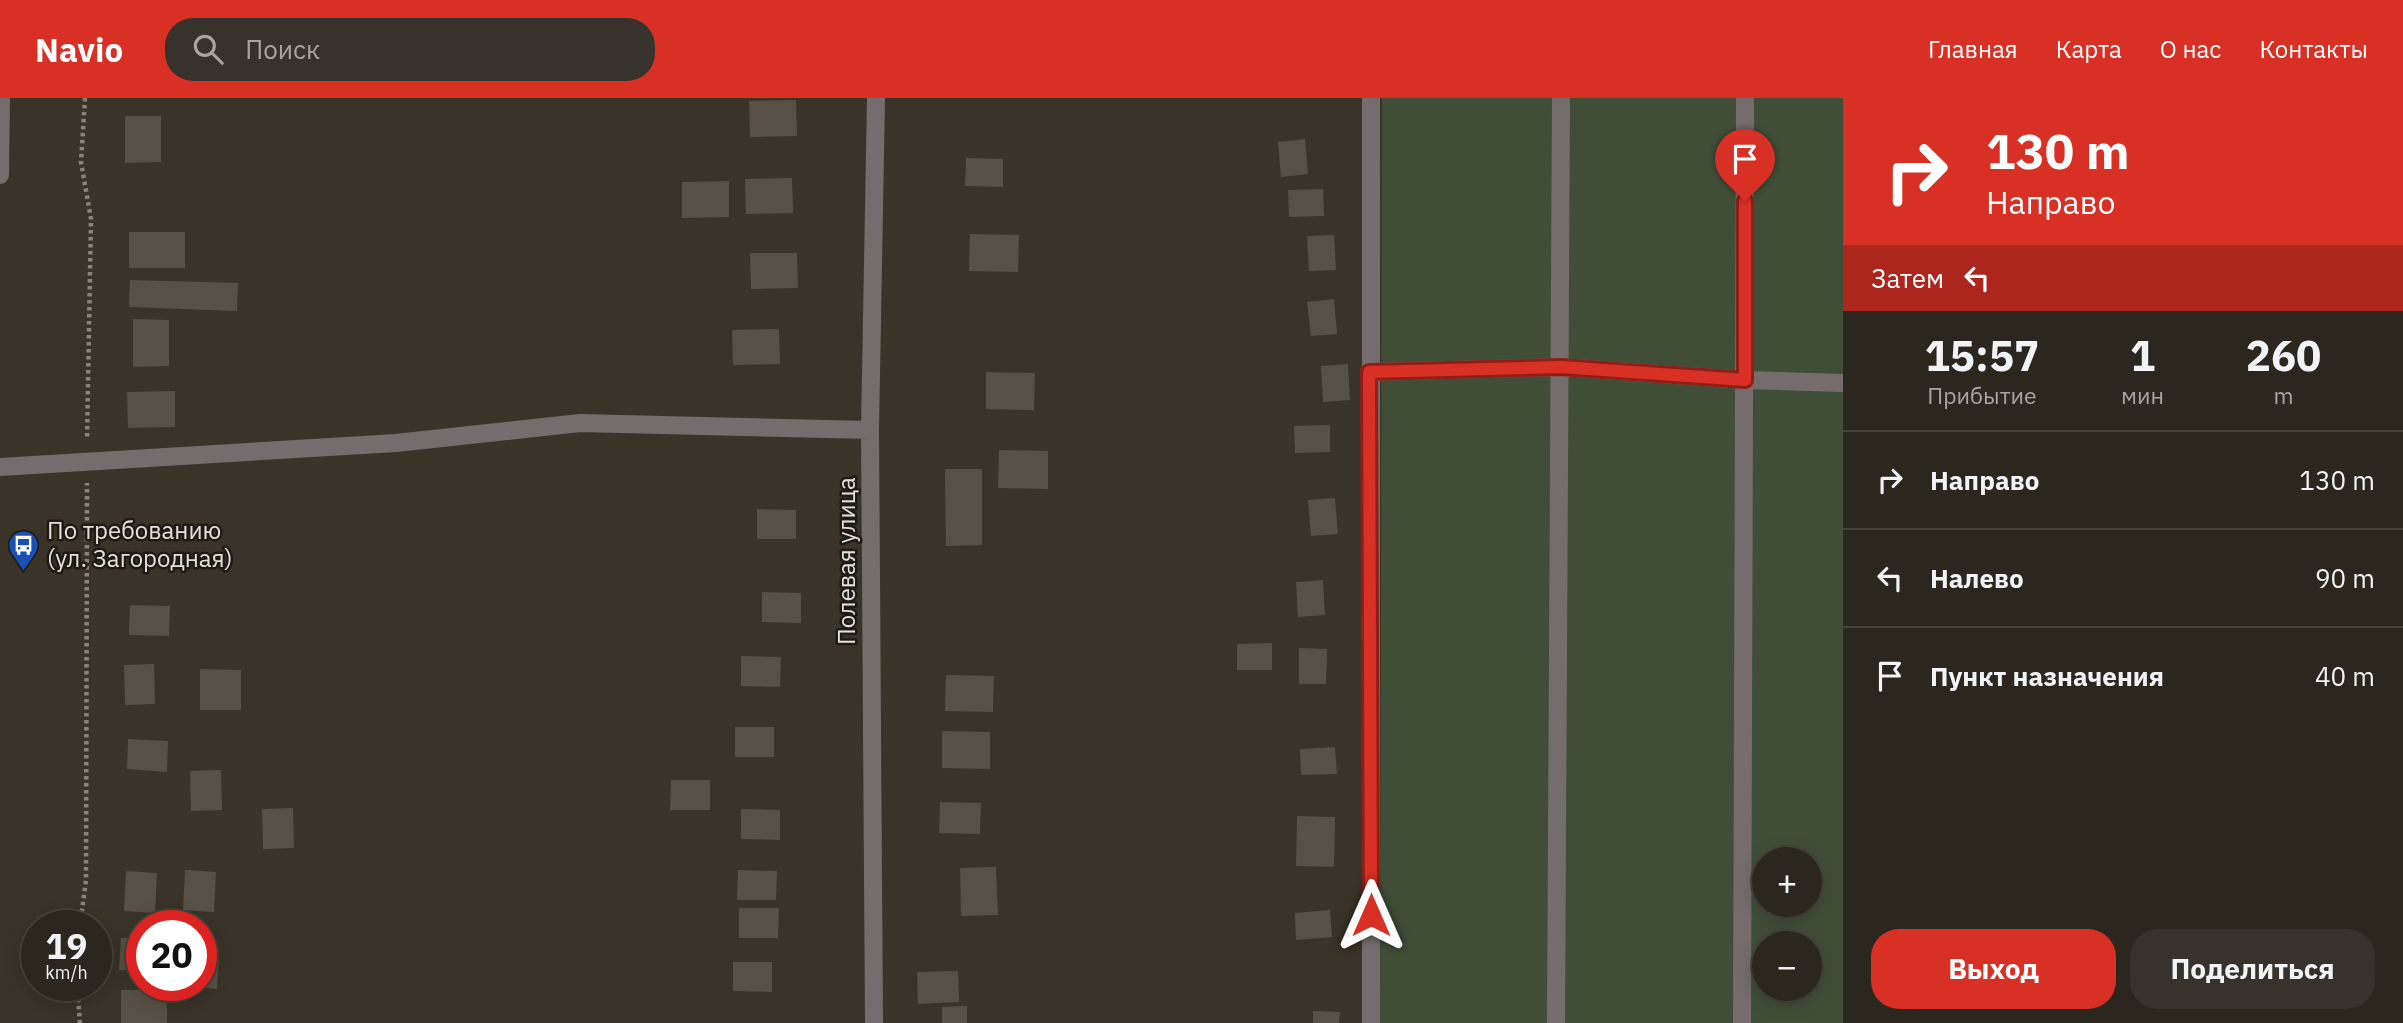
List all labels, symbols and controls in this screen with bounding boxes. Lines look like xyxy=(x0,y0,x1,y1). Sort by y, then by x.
search box xyxy=(165,18,655,81)
text: Navio xyxy=(35,28,123,71)
icon: search xyxy=(189,30,227,68)
text: Поиск xyxy=(245,32,320,66)
text: Главная xyxy=(1928,33,2018,65)
text: Карта xyxy=(2056,33,2122,65)
text: О нас xyxy=(2160,33,2221,65)
text: Контакты xyxy=(2259,33,2368,65)
text: 130 m xyxy=(1986,119,2130,182)
icon: right xyxy=(1871,126,1962,217)
pin xyxy=(1715,129,1775,201)
icon: arrive xyxy=(1726,140,1764,178)
text: Направо xyxy=(1986,181,2115,223)
icon: left xyxy=(1958,259,1996,297)
text: Затем xyxy=(1871,261,1944,295)
text: 15:57 xyxy=(1925,328,2039,383)
text: 1 xyxy=(2130,328,2155,383)
text: 260 xyxy=(2246,328,2321,383)
text: Прибытие xyxy=(1927,380,2037,410)
text: мин xyxy=(2121,380,2164,410)
text: m xyxy=(2273,380,2294,410)
icon: right xyxy=(1871,461,1909,499)
text: Направо xyxy=(1930,463,2039,497)
text: 130 m xyxy=(2299,463,2375,497)
street label: Полевая улица xyxy=(830,477,862,645)
place label: По требованию (ул. Загородная) xyxy=(47,514,233,574)
bus stop icon: По требованию (ул. Загородная) xyxy=(7,528,41,572)
icon: left xyxy=(1871,559,1909,597)
text: Налево xyxy=(1930,561,2024,595)
text: 90 m xyxy=(2315,561,2375,595)
icon: arrive xyxy=(1871,657,1909,695)
text: Пункт назначения xyxy=(1930,659,2164,693)
text: 40 m xyxy=(2315,659,2375,693)
map controls xyxy=(1752,847,1822,1001)
button: + xyxy=(1752,847,1822,917)
position arrow xyxy=(1334,878,1408,952)
speed limit sign: 20 xyxy=(126,910,217,1001)
text: 19 xyxy=(45,923,88,969)
button: Выход xyxy=(1871,929,2116,1009)
button: Поделиться xyxy=(2130,929,2375,1009)
button: − xyxy=(1752,931,1822,1001)
text: km/h xyxy=(45,961,88,984)

